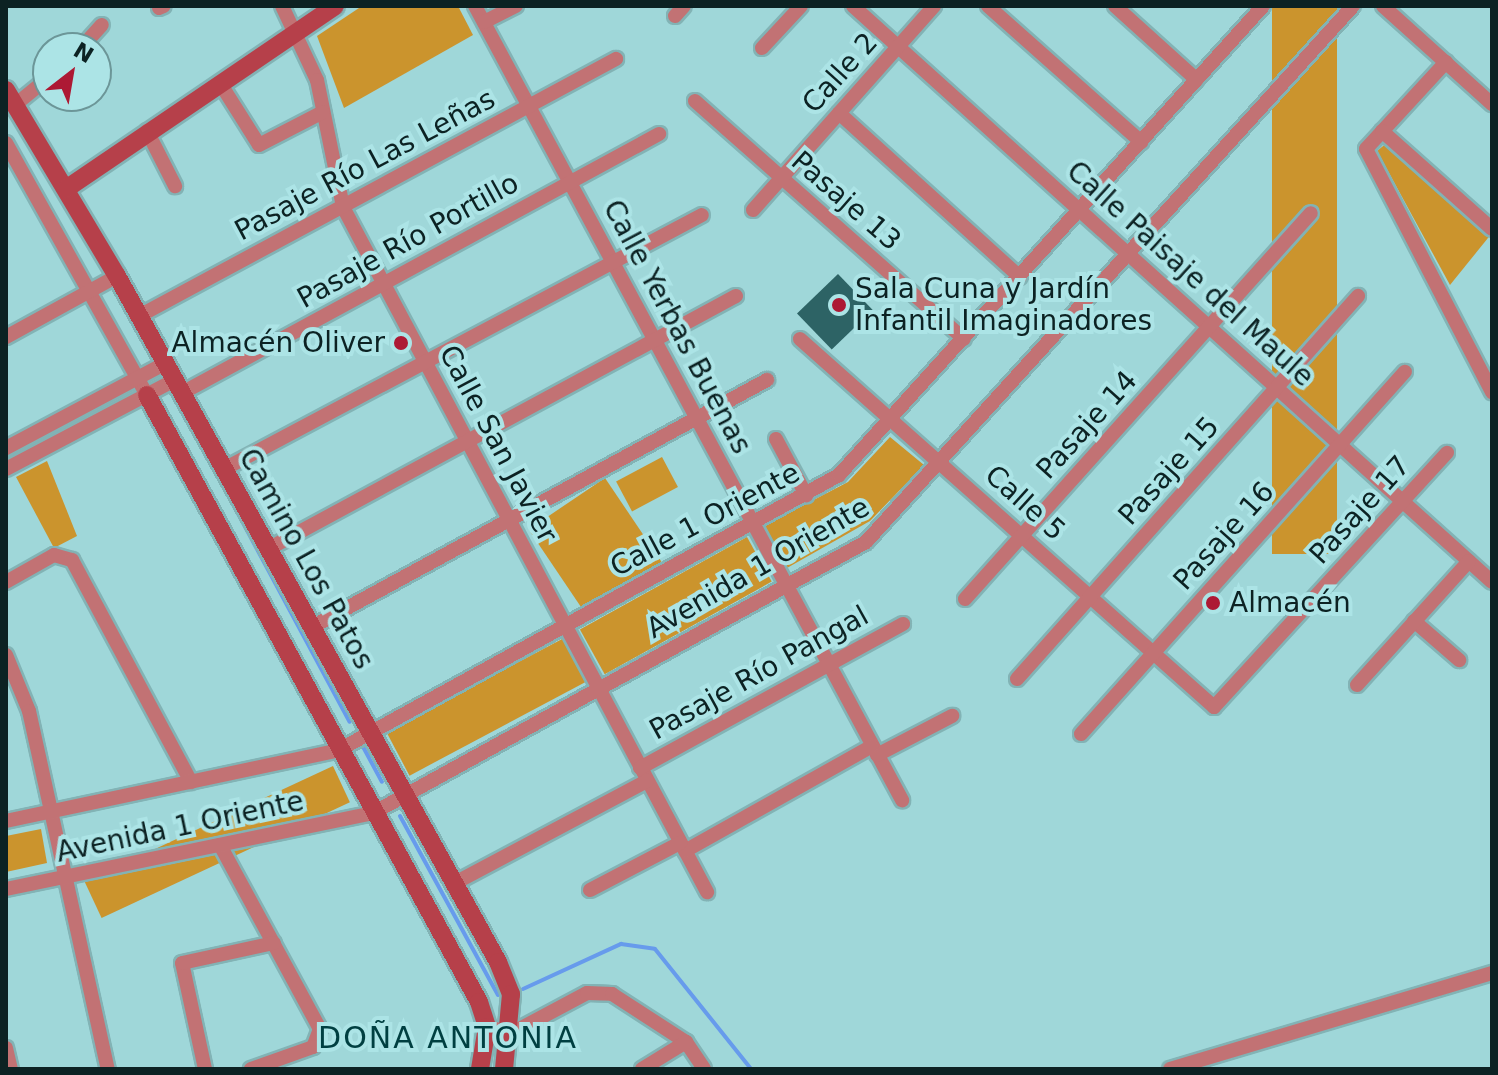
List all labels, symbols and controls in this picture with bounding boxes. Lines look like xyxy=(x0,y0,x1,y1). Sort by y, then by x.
street label: Calle 2 xyxy=(795,26,885,120)
north arrow xyxy=(32,32,112,112)
text: N xyxy=(69,37,98,68)
street label: Pasaje Río Las Leñas xyxy=(229,82,501,248)
street label: Pasaje 13 xyxy=(784,144,908,258)
street label: Calle Paisaje del Maule xyxy=(1060,154,1320,394)
street label: Pasaje Río Portillo xyxy=(292,166,524,316)
street label: Calle Yerbas Buenas xyxy=(596,194,758,460)
place label: Sala Cuna y Jardín Infantil Imaginadores xyxy=(855,272,1152,338)
marker: Sala Cuna y Jardín Infantil Imaginadores xyxy=(830,296,848,314)
place label: Almacén Oliver xyxy=(171,326,385,360)
marker: Almacén Oliver xyxy=(392,334,410,352)
street label: Calle San Javier xyxy=(432,340,564,548)
street label: Pasaje 14 xyxy=(1030,364,1144,486)
street label: Pasaje 15 xyxy=(1112,410,1226,532)
street label: Camino Los Patos xyxy=(231,443,381,675)
street label: Pasaje 17 xyxy=(1303,449,1417,571)
street label: Calle 1 Oriente xyxy=(605,456,805,584)
street label: Calle 5 xyxy=(978,458,1072,548)
street label: Pasaje 16 xyxy=(1167,475,1281,597)
street label: Avenida 1 Oriente xyxy=(641,490,875,646)
place label: Almacén xyxy=(1229,586,1351,620)
marker: Almacén xyxy=(1204,594,1222,612)
street label: Pasaje Río Pangal xyxy=(644,599,874,747)
street label: Avenida 1 Oriente xyxy=(53,784,307,870)
district label: DOÑA ANTONIA xyxy=(318,1020,578,1056)

